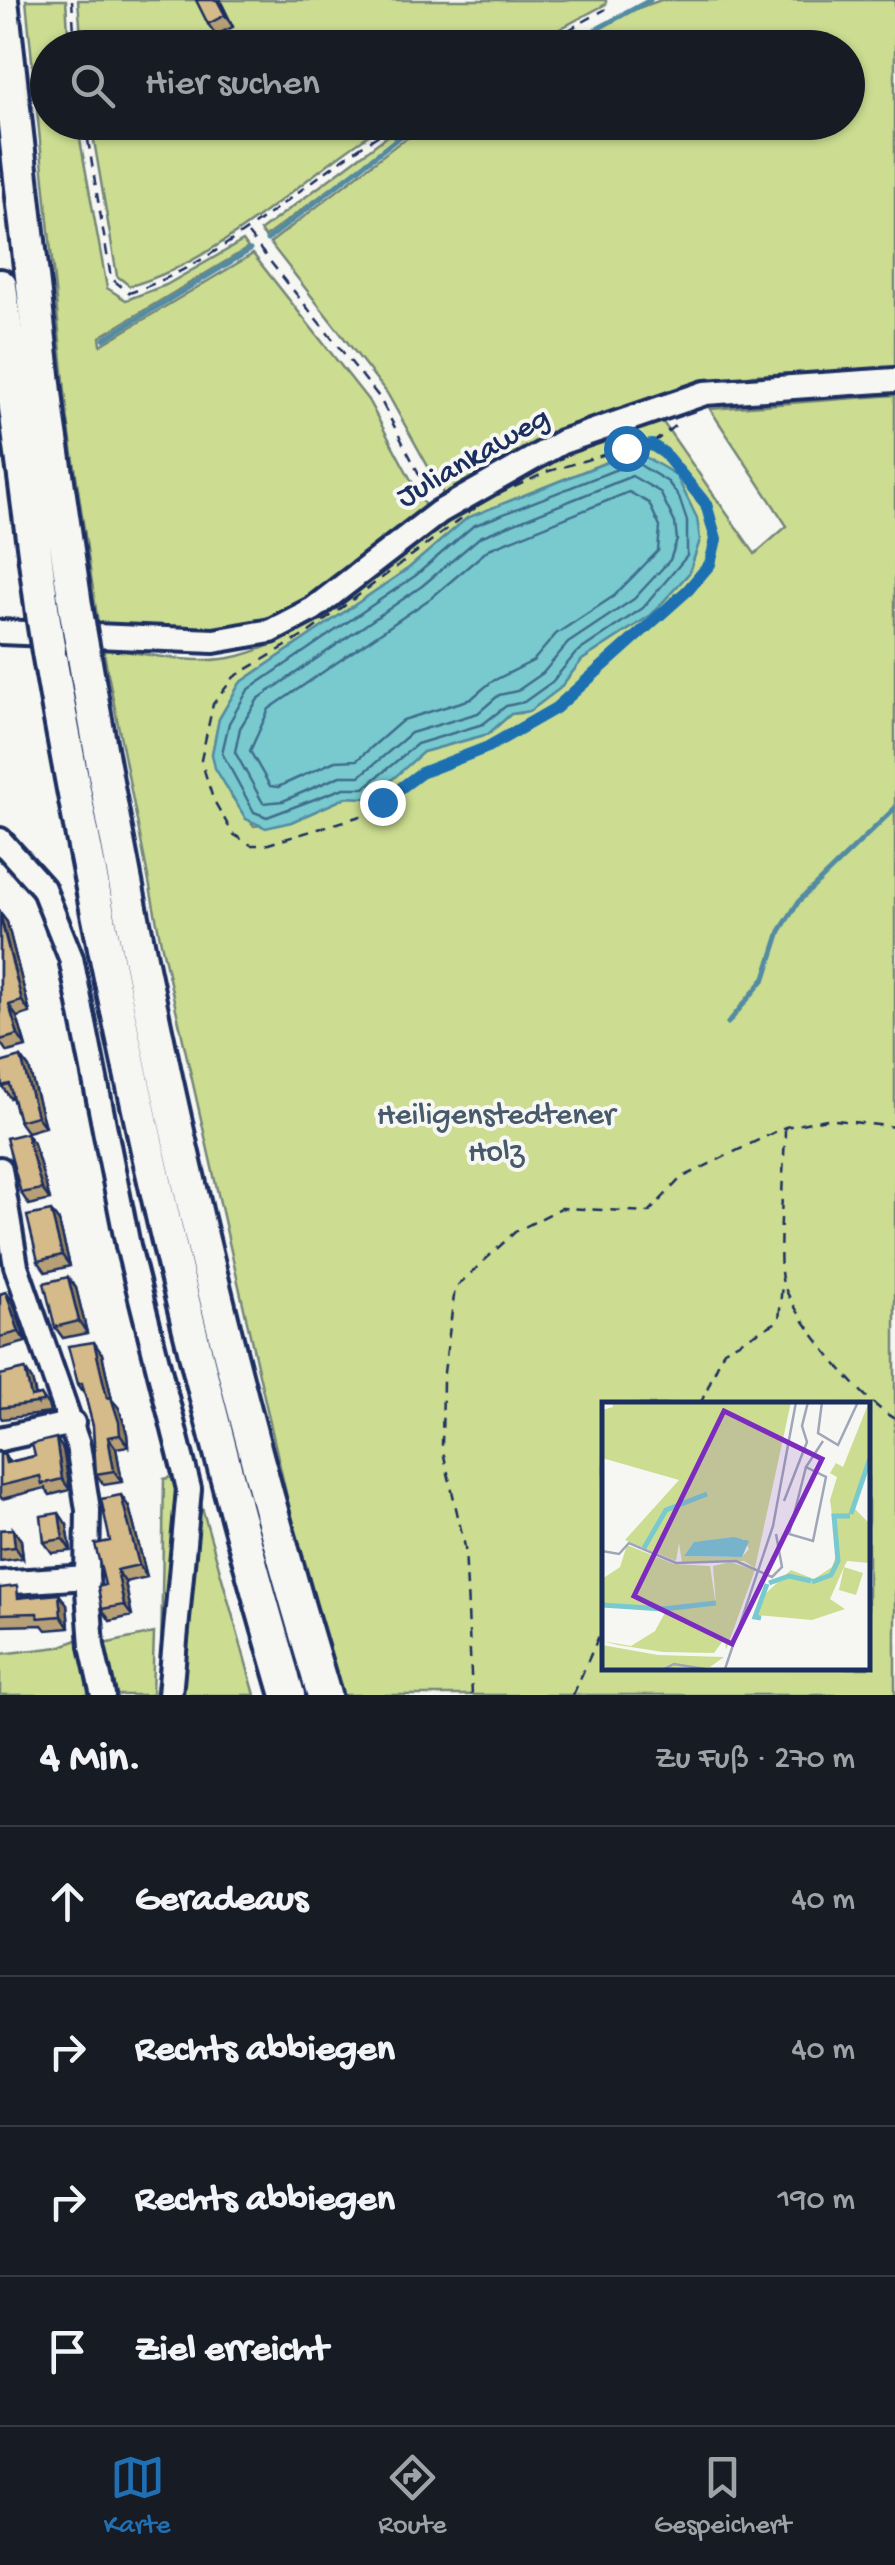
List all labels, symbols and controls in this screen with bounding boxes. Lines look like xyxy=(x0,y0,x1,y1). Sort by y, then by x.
search box xyxy=(30,30,865,140)
icon: search xyxy=(65,58,120,113)
text: Hier suchen xyxy=(145,63,320,107)
street label: Juliankaweg xyxy=(391,400,557,518)
route start xyxy=(604,426,650,472)
route end xyxy=(360,780,406,826)
park label: Heiligenstedtener Holz xyxy=(377,1098,618,1173)
inset map xyxy=(602,1402,870,1670)
text: 4 Min. xyxy=(40,1736,141,1785)
text: Zu Fuß · 270 m xyxy=(655,1741,855,1779)
icon: ahead xyxy=(40,1874,95,1929)
text: Geradeaus xyxy=(135,1879,308,1923)
text: 40 m xyxy=(791,1882,855,1920)
icon: right xyxy=(40,2024,95,2079)
text: Rechts abbiegen xyxy=(135,2029,395,2073)
text: 40 m xyxy=(791,2032,855,2070)
icon: right xyxy=(40,2174,95,2229)
text: Rechts abbiegen xyxy=(135,2179,395,2223)
text: 190 m xyxy=(778,2182,855,2220)
icon: arrive xyxy=(40,2324,95,2379)
text: Ziel erreicht xyxy=(135,2329,328,2373)
tab: Karte xyxy=(104,2450,171,2543)
tab: Route xyxy=(378,2450,446,2543)
tab: Gespeichert xyxy=(654,2450,791,2543)

